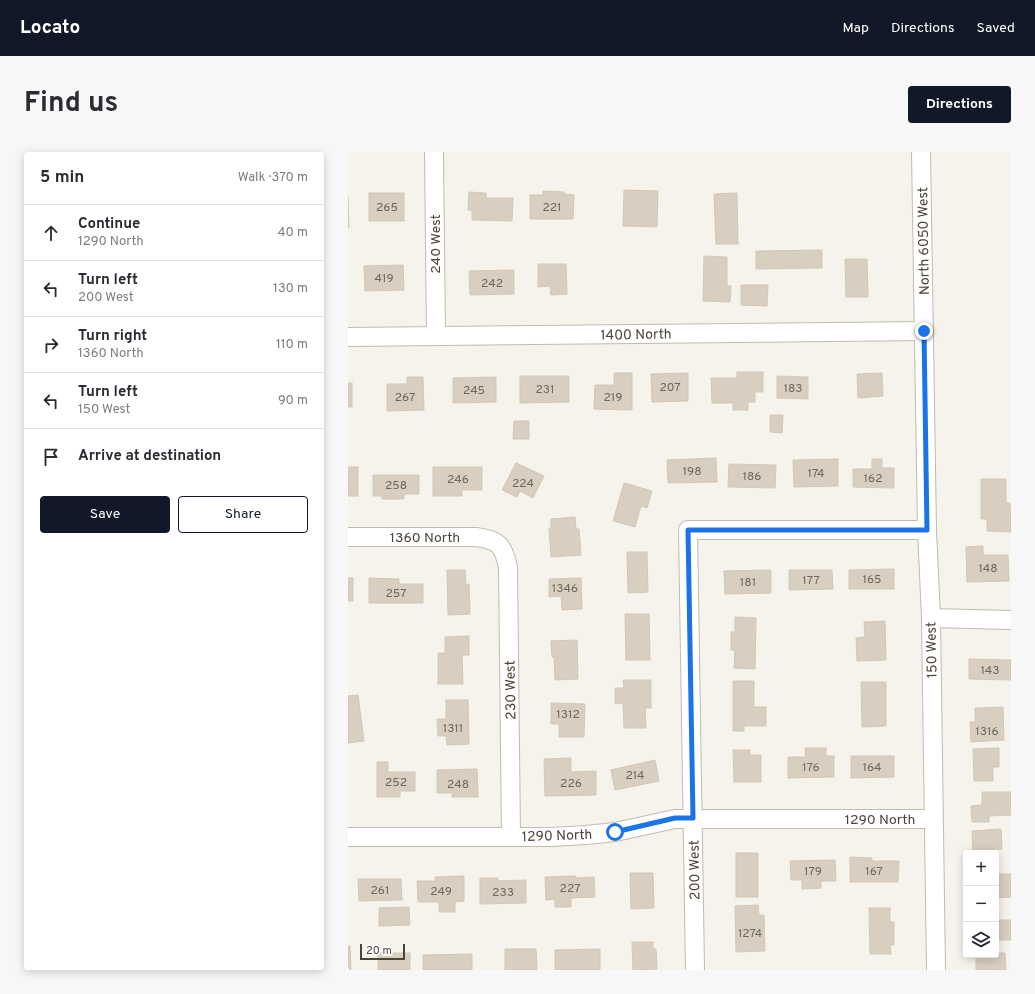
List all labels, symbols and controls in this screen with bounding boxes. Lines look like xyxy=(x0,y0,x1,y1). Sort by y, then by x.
text: Locato xyxy=(20,16,80,40)
text: Map xyxy=(843,20,869,37)
text: Directions xyxy=(891,20,955,37)
text: Saved xyxy=(977,20,1015,37)
text: Find us xyxy=(24,86,118,122)
button: Directions xyxy=(908,86,1011,123)
text: 5 min xyxy=(40,167,84,189)
text: Walk · 370 m xyxy=(238,170,308,186)
street label: North 6050 West xyxy=(915,187,934,295)
house number: 265 xyxy=(376,200,398,216)
house number: 221 xyxy=(542,200,562,216)
street label: 240 West xyxy=(428,214,445,274)
text: Continue xyxy=(78,215,140,234)
icon: ahead xyxy=(40,222,62,244)
text: 40 m xyxy=(278,225,308,241)
text: 1290 North xyxy=(78,234,144,250)
text: Turn left xyxy=(78,271,138,290)
house number: 419 xyxy=(374,271,394,287)
house number: 242 xyxy=(481,276,503,292)
icon: left xyxy=(40,278,62,300)
text: 130 m xyxy=(273,281,308,297)
text: 200 West xyxy=(78,290,134,306)
route end xyxy=(915,322,933,340)
street label: 1400 North xyxy=(600,326,672,345)
text: Turn right xyxy=(78,327,147,346)
icon: right xyxy=(40,334,62,356)
text: 110 m xyxy=(276,337,308,353)
text: 1360 North xyxy=(78,346,143,362)
house number: 207 xyxy=(660,380,680,396)
house number: 183 xyxy=(783,381,803,397)
house number: 231 xyxy=(535,382,555,398)
text: Turn left xyxy=(78,383,138,402)
house number: 245 xyxy=(463,383,485,399)
icon: left xyxy=(40,390,62,412)
house number: 267 xyxy=(395,390,415,406)
house number: 219 xyxy=(604,390,622,406)
text: 90 m xyxy=(278,393,308,409)
text: 150 West xyxy=(78,402,130,418)
icon: arrive xyxy=(40,446,62,468)
text: Arrive at destination xyxy=(78,447,221,466)
house number: 198 xyxy=(683,464,701,480)
house number: 174 xyxy=(808,466,824,482)
house number: 186 xyxy=(743,469,761,485)
house number: 162 xyxy=(864,471,882,487)
house number: 246 xyxy=(447,472,469,488)
house number: 224 xyxy=(512,476,534,492)
house number: 258 xyxy=(385,478,407,494)
button: Save xyxy=(40,496,170,533)
button: Share xyxy=(178,496,308,533)
street label: 1360 North xyxy=(390,530,460,547)
house number: 148 xyxy=(978,561,998,577)
house number: 165 xyxy=(862,572,882,588)
house number: 177 xyxy=(802,573,820,589)
house number: 181 xyxy=(740,575,756,591)
house number: 1346 xyxy=(552,581,578,597)
house number: 257 xyxy=(386,586,406,602)
street label: 150 West xyxy=(924,622,941,678)
street label: 230 West xyxy=(502,660,521,720)
house number: 143 xyxy=(981,663,999,679)
house number: 1312 xyxy=(556,707,580,723)
house number: 1311 xyxy=(443,721,463,737)
house number: 1316 xyxy=(975,724,999,740)
house number: 176 xyxy=(802,760,820,776)
house number: 164 xyxy=(862,760,882,776)
house number: 214 xyxy=(625,768,645,784)
house number: 252 xyxy=(385,775,407,791)
house number: 226 xyxy=(560,776,582,792)
house number: 248 xyxy=(447,777,469,793)
street label: 1290 North xyxy=(845,812,915,829)
route start xyxy=(606,823,624,841)
street label: 1290 North xyxy=(522,827,593,846)
street label: 200 West xyxy=(686,840,705,900)
map controls xyxy=(963,850,999,958)
button: + xyxy=(963,850,999,886)
house number: 179 xyxy=(804,864,822,880)
house number: 167 xyxy=(865,864,883,880)
house number: 227 xyxy=(560,881,580,897)
house number: 261 xyxy=(371,883,389,899)
house number: 249 xyxy=(430,884,452,900)
house number: 233 xyxy=(492,885,514,901)
button: − xyxy=(963,886,999,922)
button: layers xyxy=(963,922,999,958)
house number: 1274 xyxy=(738,926,762,942)
scale bar xyxy=(360,942,405,961)
text: 20 m xyxy=(366,944,392,958)

